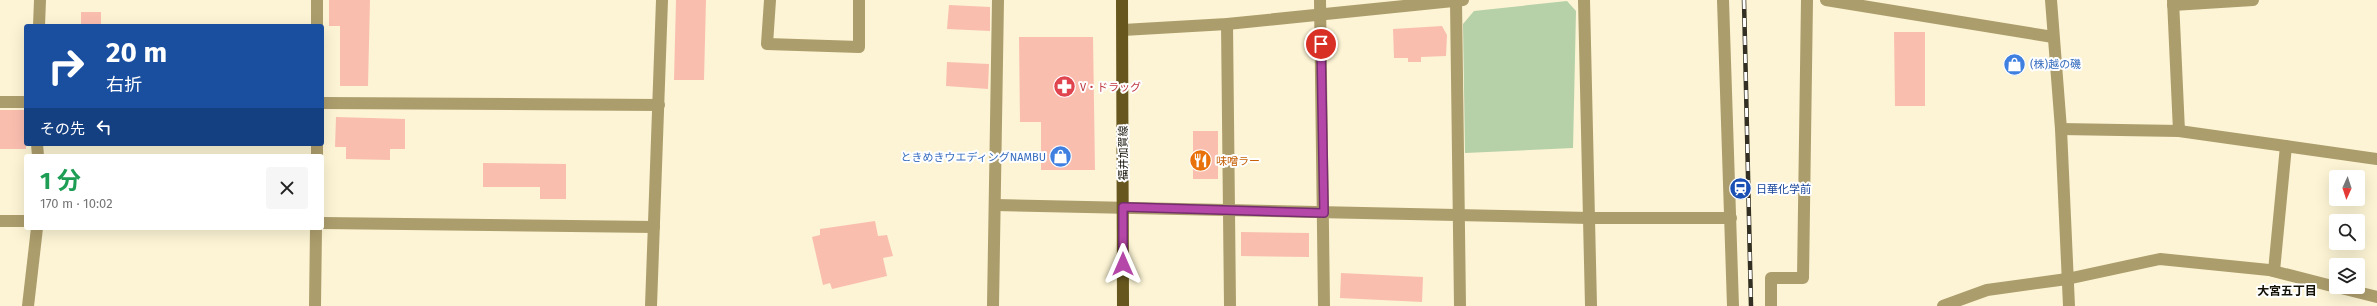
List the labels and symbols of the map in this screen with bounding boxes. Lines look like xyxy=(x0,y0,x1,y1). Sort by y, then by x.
pin xyxy=(1304,27,1338,61)
shop icon: (株)越の磯 xyxy=(2001,51,2027,77)
place label: (株)越の磯 xyxy=(2030,58,2081,71)
pharmacy icon: V・ドラッグ xyxy=(1051,74,1077,100)
place label: V・ドラッグ xyxy=(1080,81,1141,94)
street label: 福井加賀線 xyxy=(1117,126,1130,181)
shop icon: ときめきウエディングNAMBU xyxy=(1048,144,1074,170)
restaurant icon: 味噌ラー xyxy=(1188,148,1214,174)
place label: ときめきウエディングNAMBU xyxy=(900,151,1046,164)
place label: 味噌ラー xyxy=(1216,155,1260,168)
north arrow xyxy=(2329,170,2365,206)
station icon: 日華化学前 xyxy=(1727,176,1753,202)
place label: 日華化学前 xyxy=(1756,183,1811,196)
position arrow xyxy=(1102,243,1144,285)
district label: 大宮五丁目 xyxy=(2257,284,2317,298)

